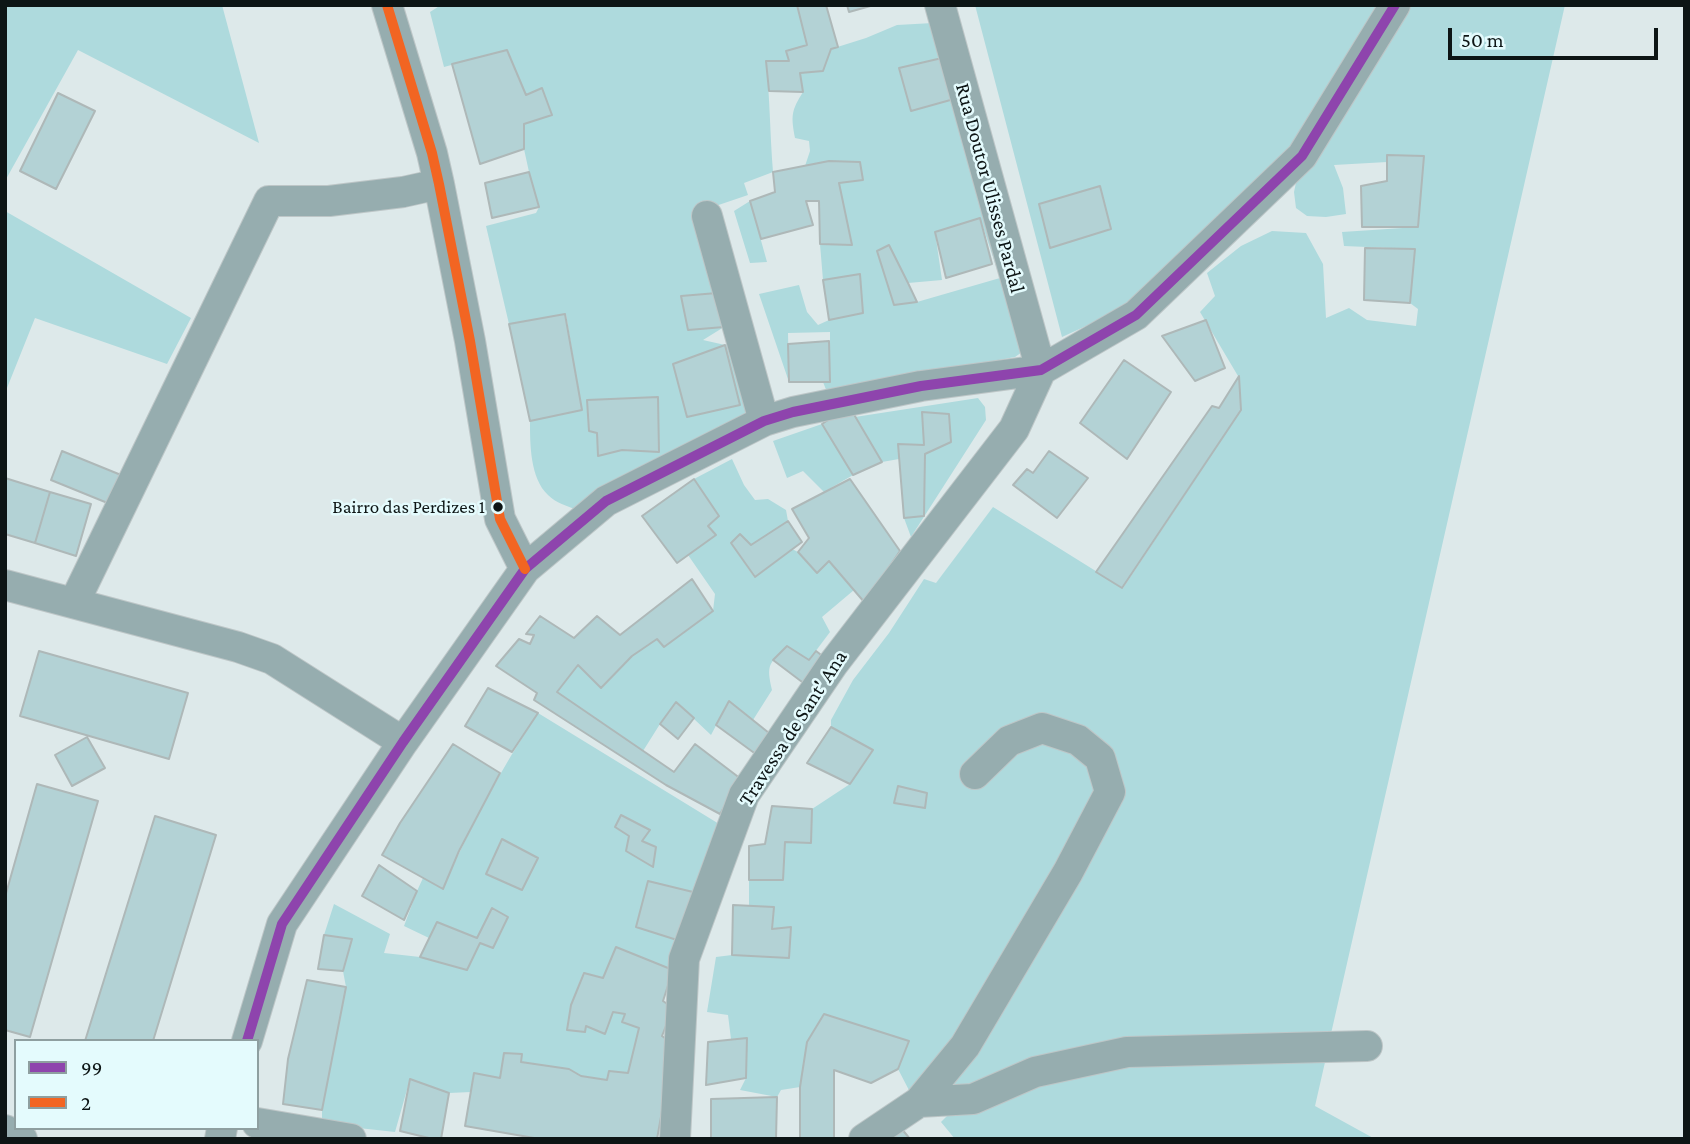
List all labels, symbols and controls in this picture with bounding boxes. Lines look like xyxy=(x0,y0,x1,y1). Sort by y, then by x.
scale bar xyxy=(1452,14,1662,58)
text: 50 m xyxy=(1461,28,1504,52)
street label: Rua Doutor Ulisses Pardal xyxy=(950,80,1030,296)
place label: Bairro das Perdizes 1 xyxy=(332,496,485,518)
marker: Bairro das Perdizes 1 xyxy=(491,500,505,514)
street label: Travessa de Sant' Ana xyxy=(733,645,853,811)
legend xyxy=(14,1039,259,1130)
text: 99 xyxy=(81,1056,102,1080)
text: 2 xyxy=(81,1091,91,1115)

